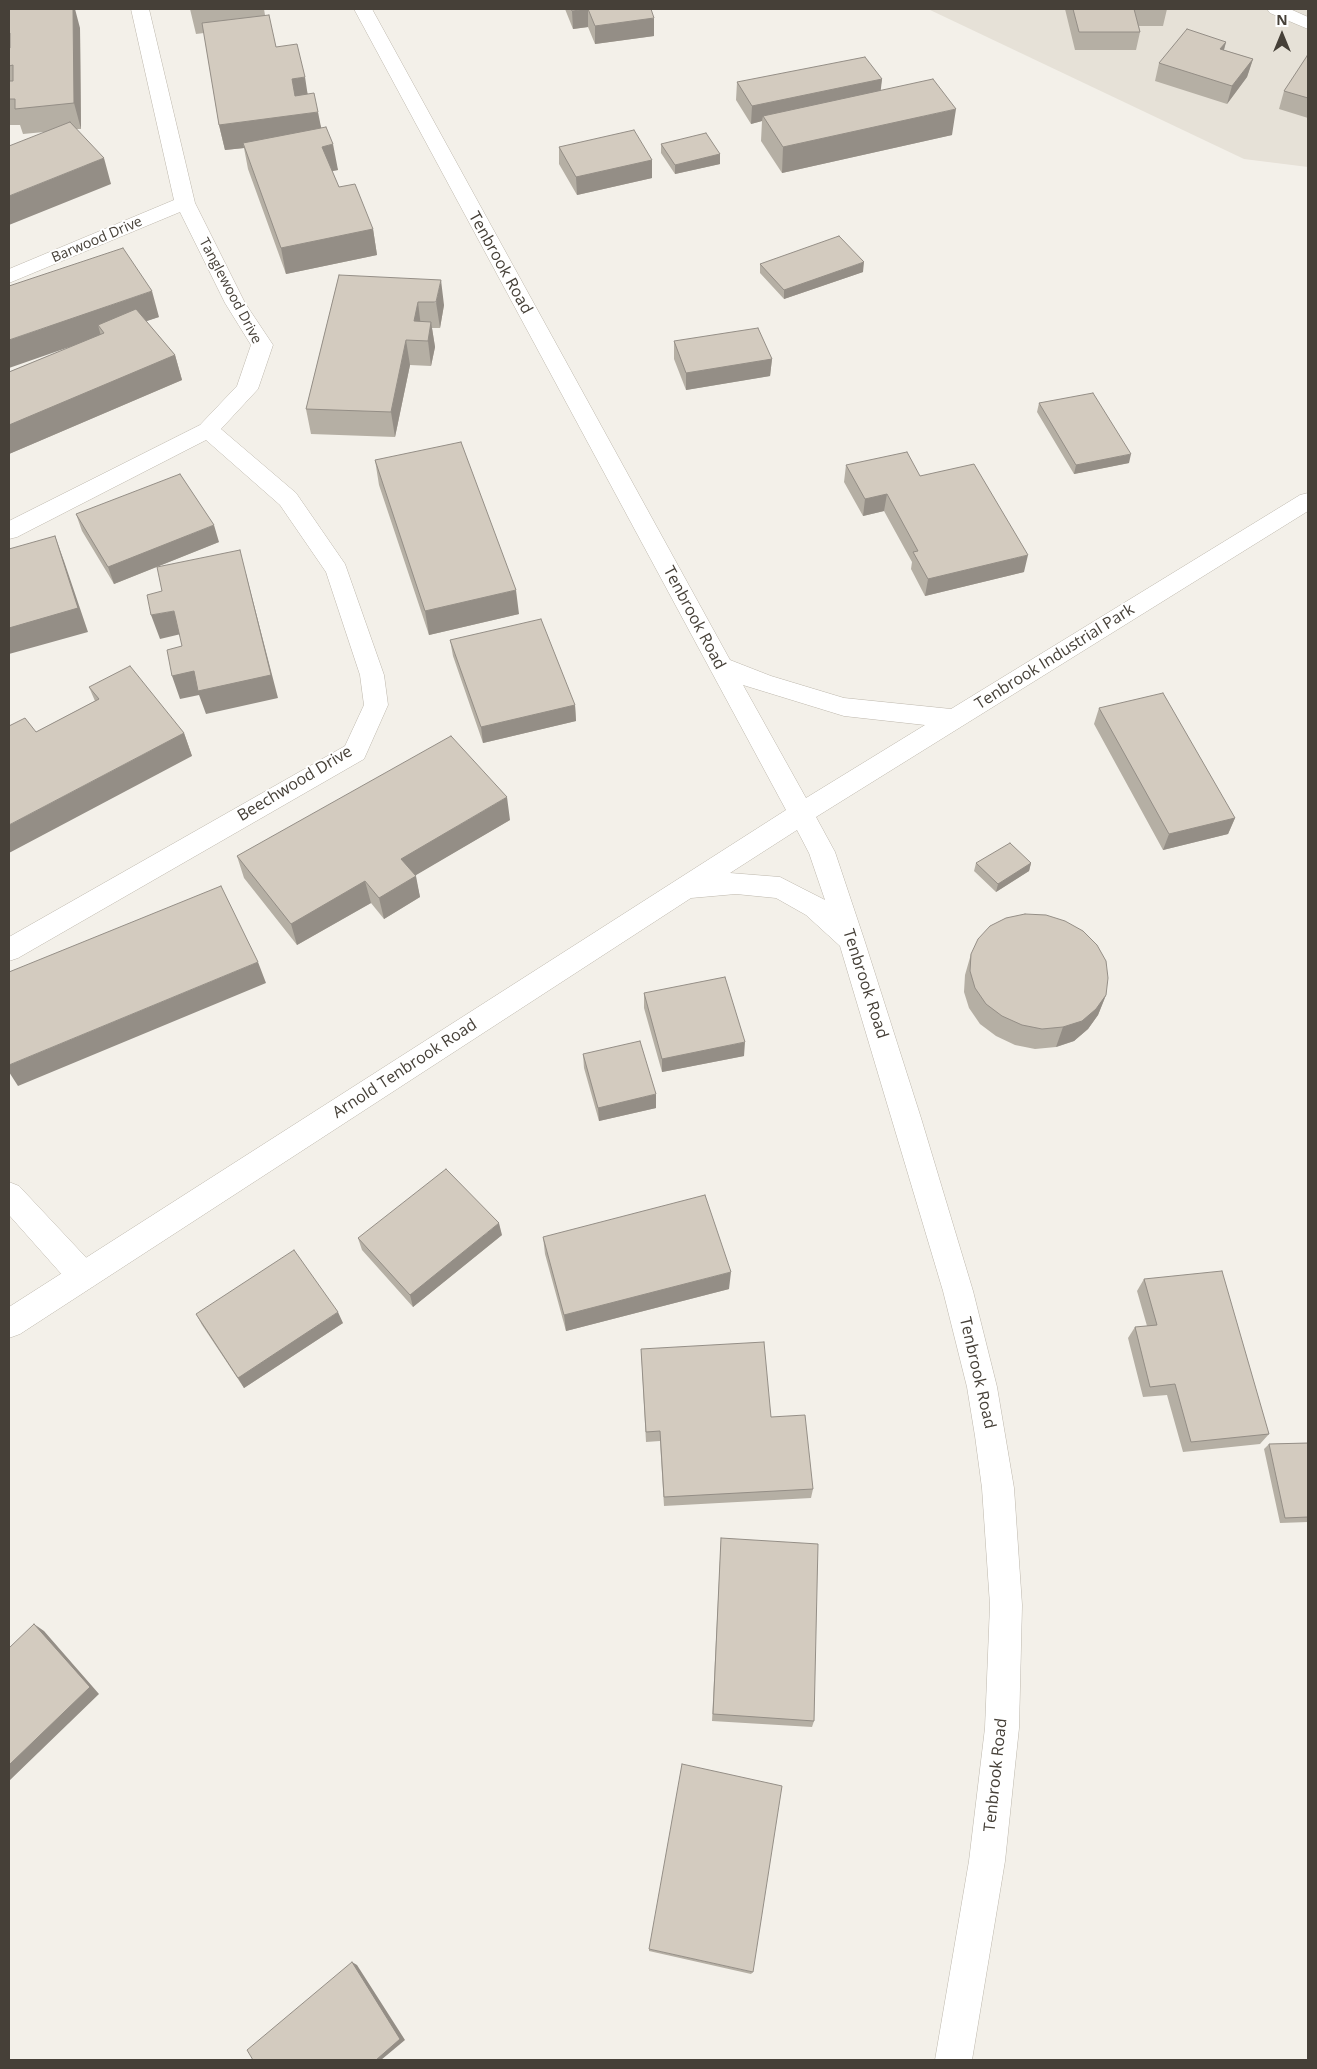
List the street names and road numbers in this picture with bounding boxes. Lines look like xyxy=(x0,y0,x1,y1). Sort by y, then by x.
street label: Tenbrook Road xyxy=(464,209,536,317)
street label: Barwood Drive xyxy=(49,213,145,267)
street label: Tanglewood Drive xyxy=(195,235,265,347)
street label: Tenbrook Road xyxy=(659,563,729,673)
street label: Tenbrook Industrial Park xyxy=(972,600,1138,714)
street label: Beechwood Drive xyxy=(234,742,356,826)
street label: Tenbrook Road xyxy=(838,927,892,1041)
street label: Arnold Tenbrook Road xyxy=(329,1015,481,1123)
street label: Tenbrook Road xyxy=(955,1315,999,1431)
street label: Tenbrook Road xyxy=(980,1717,1012,1833)

